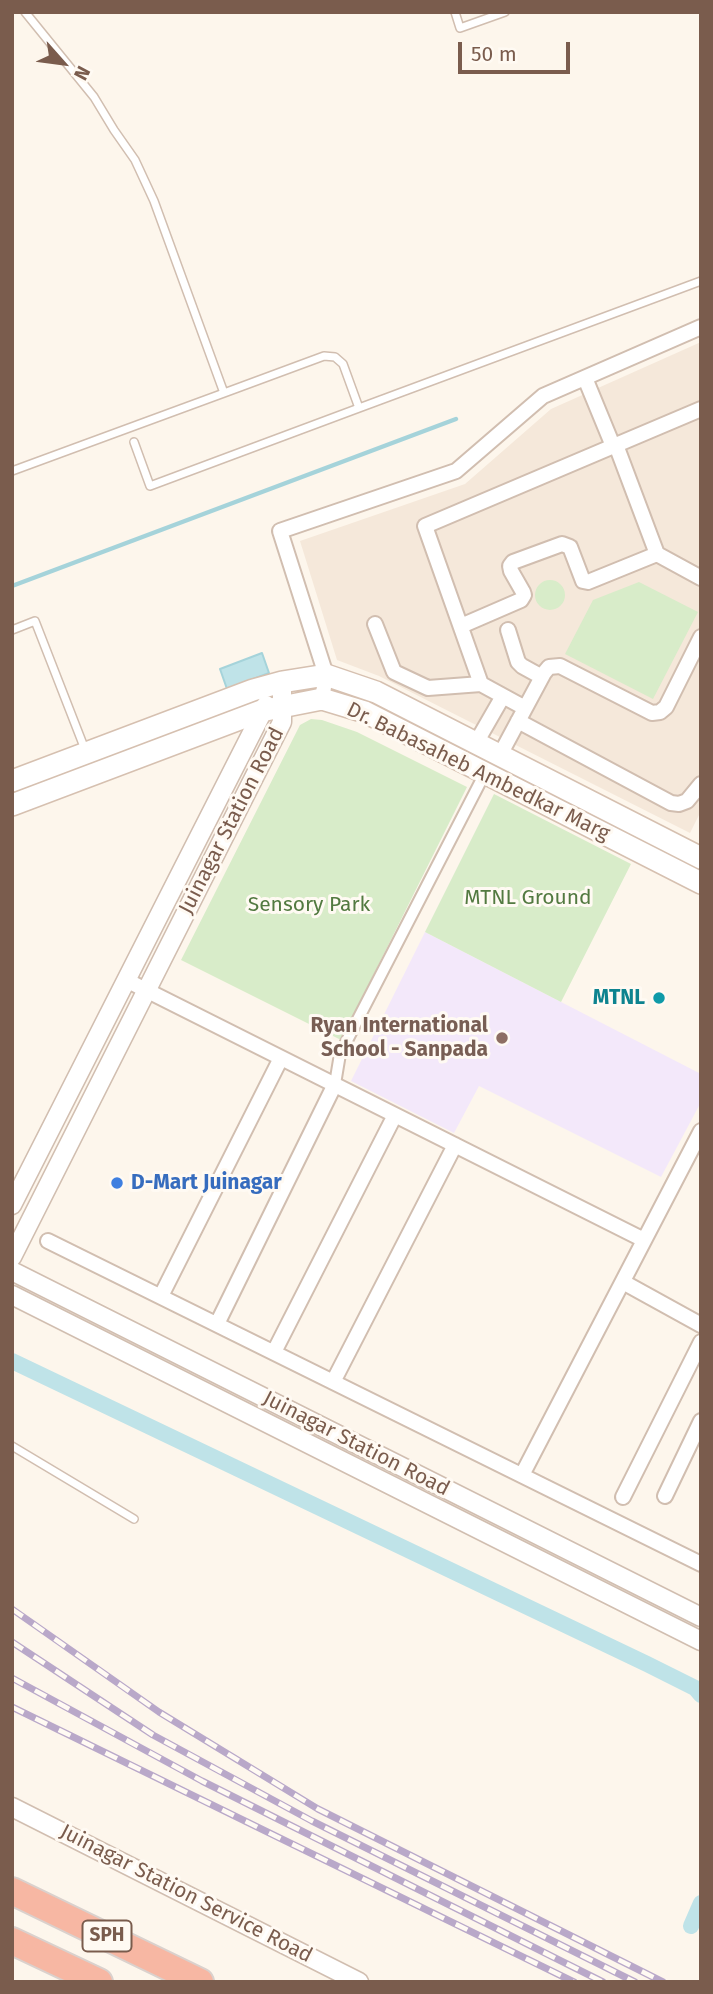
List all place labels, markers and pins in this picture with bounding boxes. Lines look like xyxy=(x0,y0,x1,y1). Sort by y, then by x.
place label: MTNL xyxy=(593,985,645,1011)
marker: MTNL xyxy=(651,990,667,1006)
place label: Ryan International School - Sanpada xyxy=(310,1013,488,1063)
marker: Ryan International School - Sanpada xyxy=(494,1030,510,1046)
place label: D-Mart Juinagar xyxy=(131,1170,282,1196)
marker: D-Mart Juinagar xyxy=(109,1175,125,1191)

